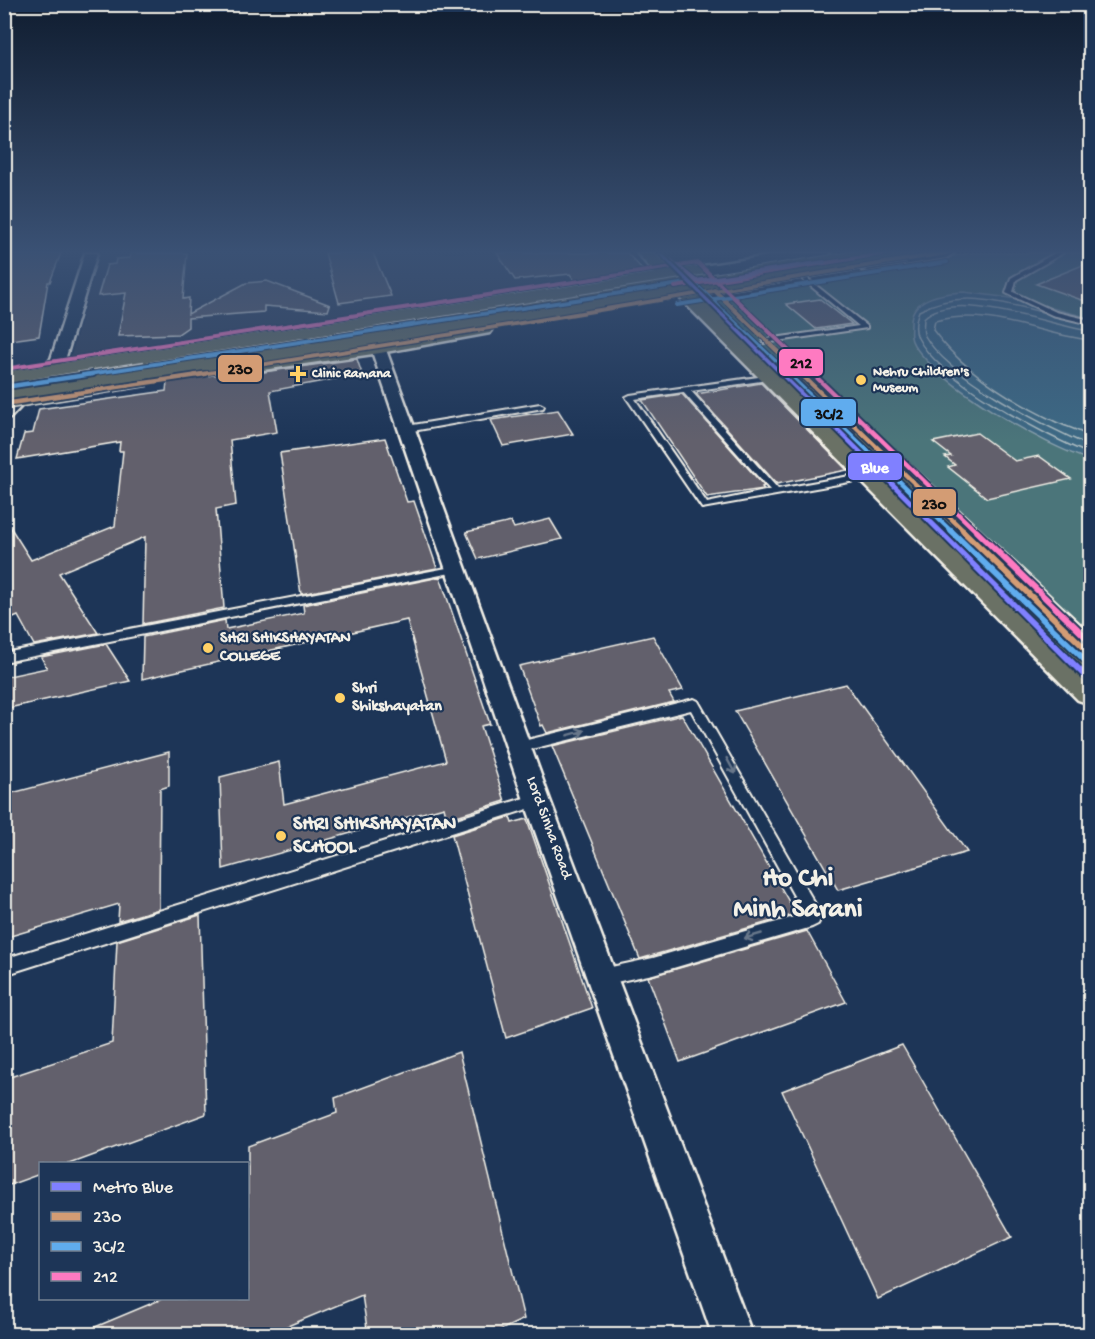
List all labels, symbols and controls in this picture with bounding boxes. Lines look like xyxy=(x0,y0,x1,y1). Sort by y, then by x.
line badge: 212 xyxy=(778,348,824,377)
line badge: 230 xyxy=(217,354,263,383)
text: 212 xyxy=(790,356,812,375)
text: 230 xyxy=(227,362,253,381)
place label: Nehru Children's Museum xyxy=(873,364,970,397)
marker: Clinic Ramana xyxy=(289,365,307,383)
place label: Clinic Ramana xyxy=(311,366,392,383)
marker: Nehru Children's Museum xyxy=(854,373,868,387)
line badge: 3C/2 xyxy=(800,398,857,427)
text: 3C/2 xyxy=(814,407,843,426)
line badge: Blue xyxy=(847,452,903,481)
text: Blue xyxy=(860,460,889,479)
line badge: 230 xyxy=(912,488,957,517)
text: 230 xyxy=(921,497,947,516)
place label: SHRI SHIKSHAYATAN COLLEGE xyxy=(219,630,351,667)
marker: SHRI SHIKSHAYATAN COLLEGE xyxy=(201,641,215,655)
place label: Shri Shikshayatan xyxy=(352,680,442,717)
marker: Shri Shikshayatan xyxy=(333,691,347,705)
one-way arrow xyxy=(566,727,585,739)
one-way arrow xyxy=(725,757,737,774)
street label: Lord Sinha Road xyxy=(521,774,576,883)
place label: SHRI SHIKSHAYATAN SCHOOL xyxy=(293,814,456,860)
marker: SHRI SHIKSHAYATAN SCHOOL xyxy=(274,829,288,843)
district label: Ho Chi Minh Sarani xyxy=(733,864,863,927)
one-way arrow xyxy=(744,931,763,943)
legend xyxy=(39,1162,249,1300)
text: Metro Blue xyxy=(93,1178,174,1199)
text: 230 xyxy=(93,1208,121,1229)
text: 3C/2 xyxy=(92,1238,125,1259)
text: 212 xyxy=(93,1268,118,1289)

